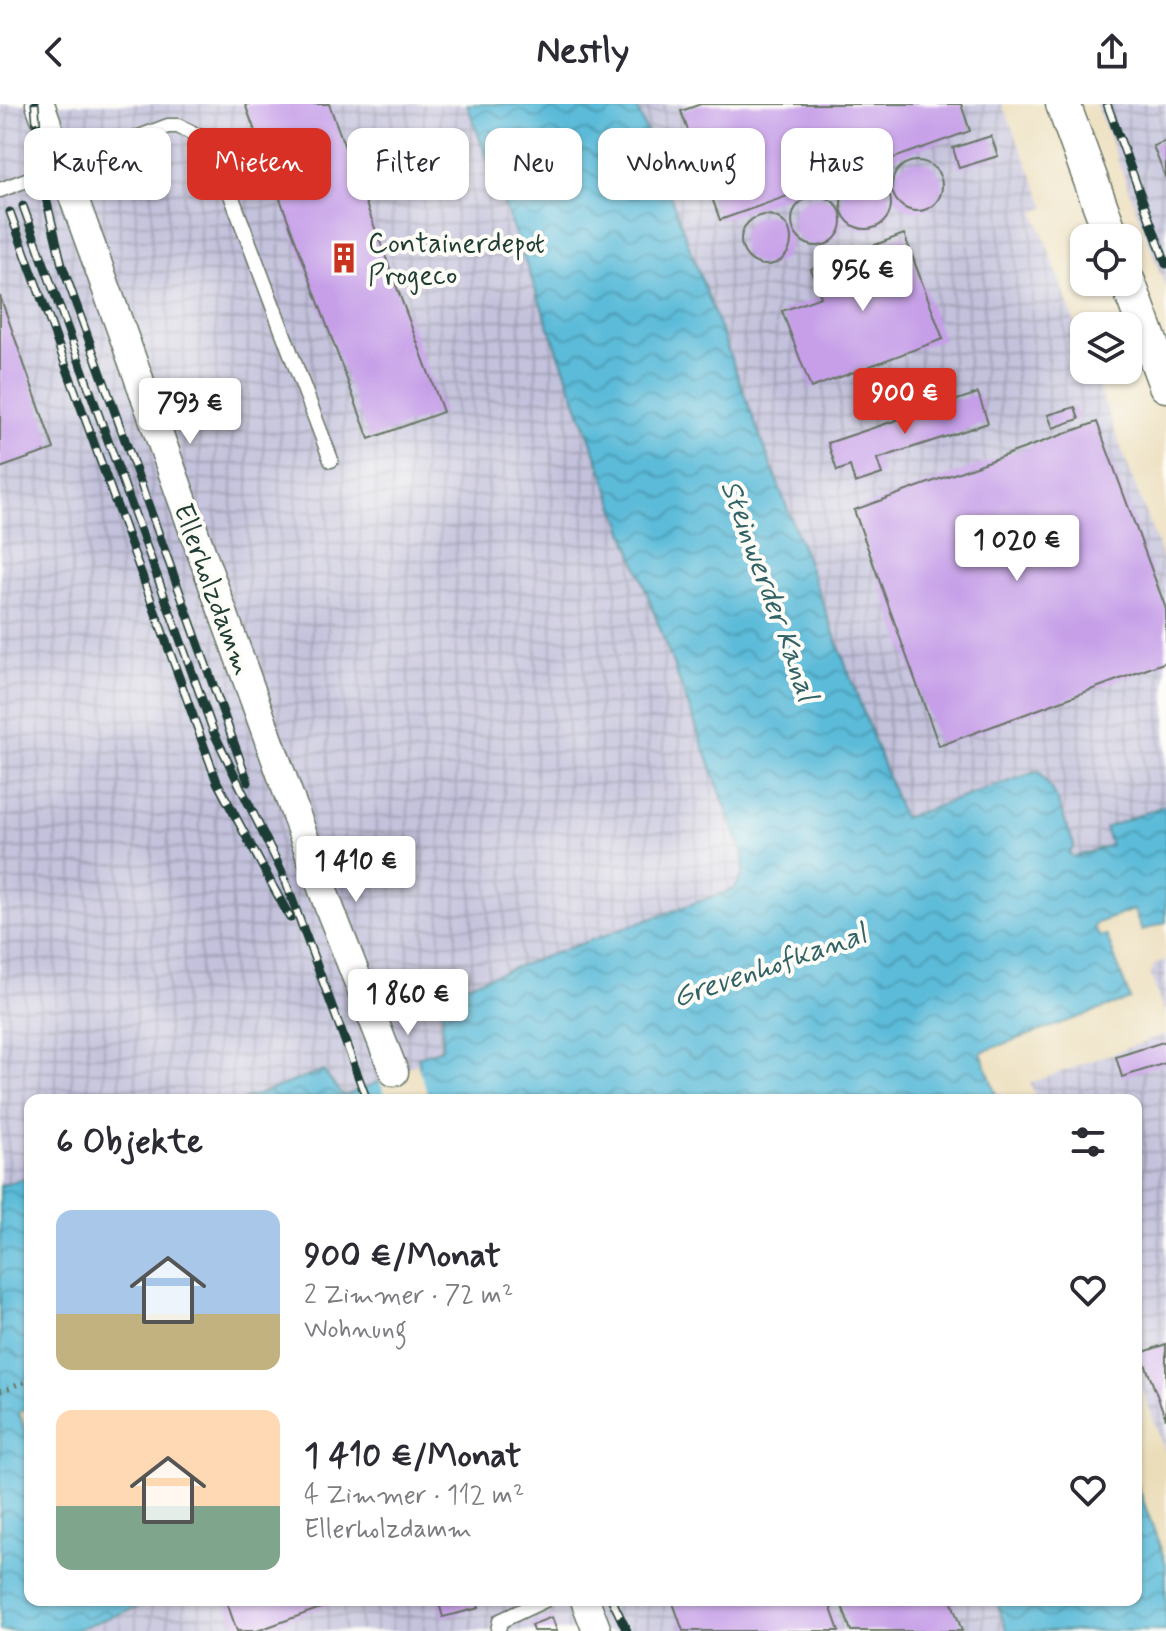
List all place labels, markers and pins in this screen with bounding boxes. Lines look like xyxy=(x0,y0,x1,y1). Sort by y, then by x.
place label: Containerdepot Progeco xyxy=(368,226,545,295)
building icon: Containerdepot Progeco xyxy=(327,241,361,275)
pin: 956 € xyxy=(807,245,919,313)
pin: 900 € xyxy=(849,368,961,436)
pin: 793 € xyxy=(134,378,246,446)
pin: 1 020 € xyxy=(943,515,1091,583)
pin: 1 410 € xyxy=(282,836,430,904)
pin: 1 860 € xyxy=(334,969,482,1037)

